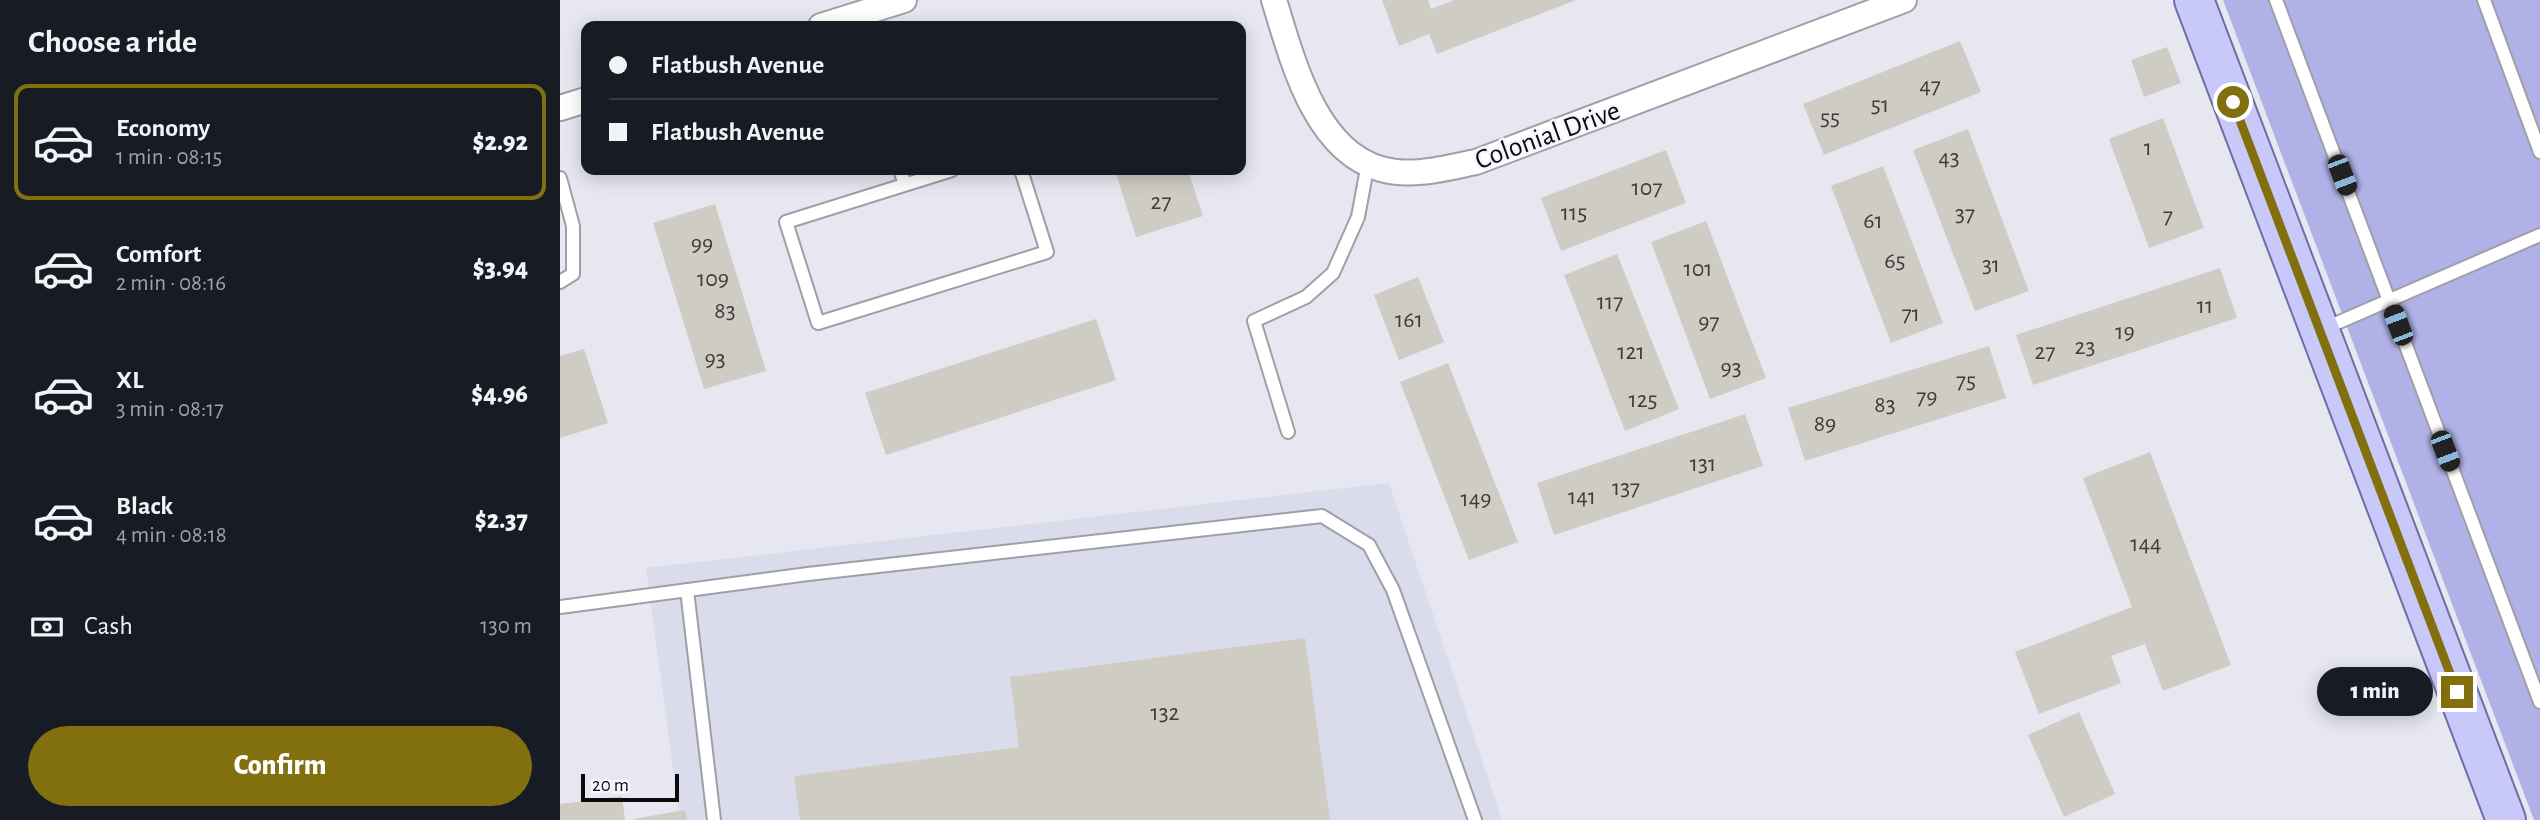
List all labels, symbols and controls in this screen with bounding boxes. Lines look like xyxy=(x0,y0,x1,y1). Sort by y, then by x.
text: Choose a ride xyxy=(28,26,197,58)
text: Flatbush Avenue xyxy=(651,52,824,78)
house number: 47 xyxy=(1919,74,1941,98)
route start xyxy=(2217,86,2249,118)
house number: 51 xyxy=(1871,93,1889,117)
street label: Colonial Drive xyxy=(1471,97,1624,175)
house number: 55 xyxy=(1820,106,1840,130)
icon: car xyxy=(32,111,95,174)
text: Economy xyxy=(116,115,210,141)
text: Flatbush Avenue xyxy=(651,119,824,145)
text: $2.92 xyxy=(473,129,528,155)
house number: 1 xyxy=(2144,136,2152,160)
text: 1 min · 08:15 xyxy=(116,146,222,169)
house number: 43 xyxy=(1938,146,1960,170)
car xyxy=(2325,152,2360,198)
house number: 107 xyxy=(1632,176,1662,200)
house number: 27 xyxy=(1151,190,1171,214)
house number: 115 xyxy=(1561,201,1587,225)
house number: 37 xyxy=(1955,202,1975,226)
house number: 7 xyxy=(2163,204,2173,228)
house number: 61 xyxy=(1863,209,1883,233)
house number: 99 xyxy=(691,232,713,256)
icon: car xyxy=(32,237,95,300)
text: Comfort xyxy=(116,241,201,267)
house number: 65 xyxy=(1884,249,1906,273)
house number: 31 xyxy=(1982,253,2000,277)
text: $3.94 xyxy=(473,255,528,281)
house number: 101 xyxy=(1683,257,1713,281)
house number: 109 xyxy=(697,267,729,291)
text: 2 min · 08:16 xyxy=(116,272,226,295)
house number: 117 xyxy=(1597,290,1623,314)
house number: 11 xyxy=(2197,294,2213,318)
house number: 83 xyxy=(714,299,736,323)
house number: 71 xyxy=(1902,302,1920,326)
car xyxy=(2381,302,2416,348)
house number: 161 xyxy=(1395,308,1423,332)
house number: 97 xyxy=(1698,310,1720,334)
house number: 19 xyxy=(2115,320,2135,344)
house number: 23 xyxy=(2075,335,2095,359)
house number: 121 xyxy=(1617,340,1645,364)
house number: 27 xyxy=(2035,340,2055,364)
house number: 93 xyxy=(704,347,726,371)
house number: 93 xyxy=(1720,356,1742,380)
icon: car xyxy=(32,363,95,426)
text: XL xyxy=(116,367,143,393)
house number: 75 xyxy=(1956,369,1976,393)
text: $4.96 xyxy=(471,381,528,407)
house number: 79 xyxy=(1916,385,1938,409)
house number: 125 xyxy=(1628,388,1658,412)
house number: 83 xyxy=(1874,393,1896,417)
text: 3 min · 08:17 xyxy=(116,398,224,421)
house number: 89 xyxy=(1814,412,1836,436)
car xyxy=(2428,428,2463,474)
house number: 131 xyxy=(1690,452,1716,476)
house number: 137 xyxy=(1612,476,1640,500)
house number: 141 xyxy=(1568,485,1596,509)
house number: 149 xyxy=(1460,487,1492,511)
icon: car xyxy=(32,489,95,552)
text: Black xyxy=(116,493,173,519)
text: $2.37 xyxy=(475,507,528,533)
text: 4 min · 08:18 xyxy=(116,524,227,547)
house number: 144 xyxy=(2130,532,2162,556)
icon: cash xyxy=(28,608,66,646)
text: Cash xyxy=(84,613,133,639)
text: 130 m xyxy=(480,615,532,638)
callout: 1 min xyxy=(2317,668,2432,716)
route end xyxy=(2441,676,2473,708)
text: 1 min xyxy=(2351,680,2399,703)
house number: 132 xyxy=(1150,701,1180,725)
button: Confirm xyxy=(28,726,532,806)
scale bar xyxy=(581,771,679,803)
text: 20 m xyxy=(592,776,629,795)

